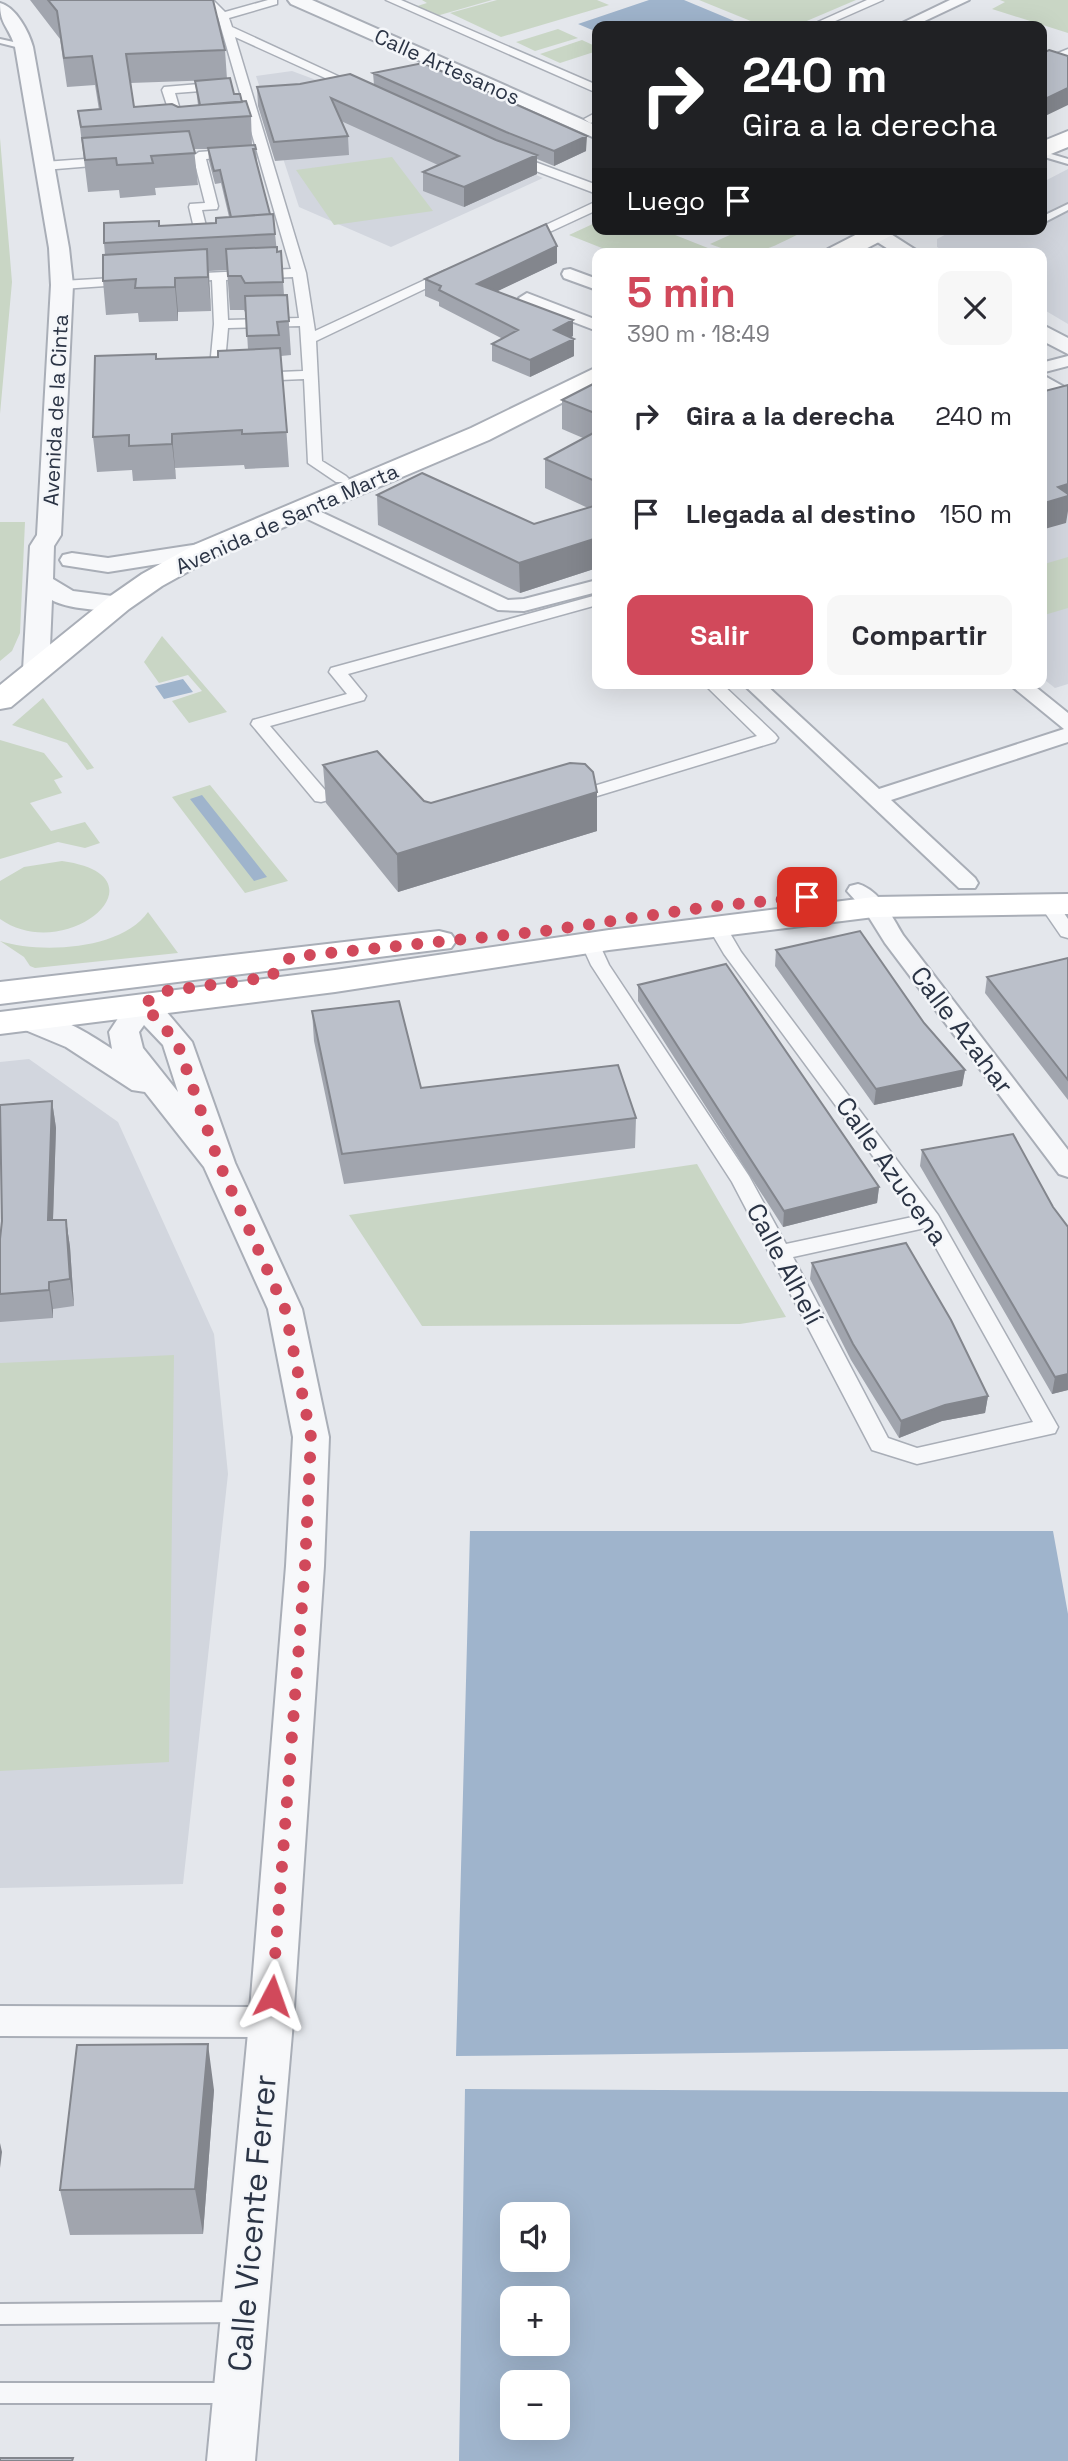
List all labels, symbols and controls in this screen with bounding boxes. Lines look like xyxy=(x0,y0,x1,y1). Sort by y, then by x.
street label: Calle Artesanos xyxy=(370,22,524,111)
text: 240 m xyxy=(742,44,888,106)
icon: right xyxy=(627,49,718,140)
text: Gira a la derecha xyxy=(742,105,997,145)
icon: arrive xyxy=(719,182,757,220)
text: Luego xyxy=(627,184,705,218)
text: 5 min xyxy=(627,266,736,319)
button: close xyxy=(938,271,1012,345)
street label: Avenida de la Cinta xyxy=(37,313,74,507)
text: 390 m · 18:49 xyxy=(627,319,770,349)
icon: right xyxy=(627,397,665,435)
text: Gira a la derecha xyxy=(686,399,895,433)
text: 240 m xyxy=(935,399,1012,433)
street label: Avenida de Santa Marta xyxy=(171,457,402,580)
icon: arrive xyxy=(627,495,665,533)
text: Llegada al destino xyxy=(686,497,916,531)
text: 150 m xyxy=(940,497,1012,531)
button: Salir xyxy=(627,595,813,675)
button: Compartir xyxy=(827,595,1012,675)
pin xyxy=(777,867,837,927)
icon: arrive xyxy=(788,878,826,916)
street label: Calle Azahar xyxy=(903,959,1021,1101)
street label: Calle Azucena xyxy=(828,1090,956,1252)
street label: Calle Alhelí xyxy=(739,1197,832,1331)
position arrow xyxy=(235,1959,309,2033)
street label: Calle Vicente Ferrer xyxy=(219,2073,285,2373)
map controls xyxy=(500,2202,570,2440)
button: sound xyxy=(500,2202,570,2272)
button: + xyxy=(500,2286,570,2356)
button: − xyxy=(500,2370,570,2440)

